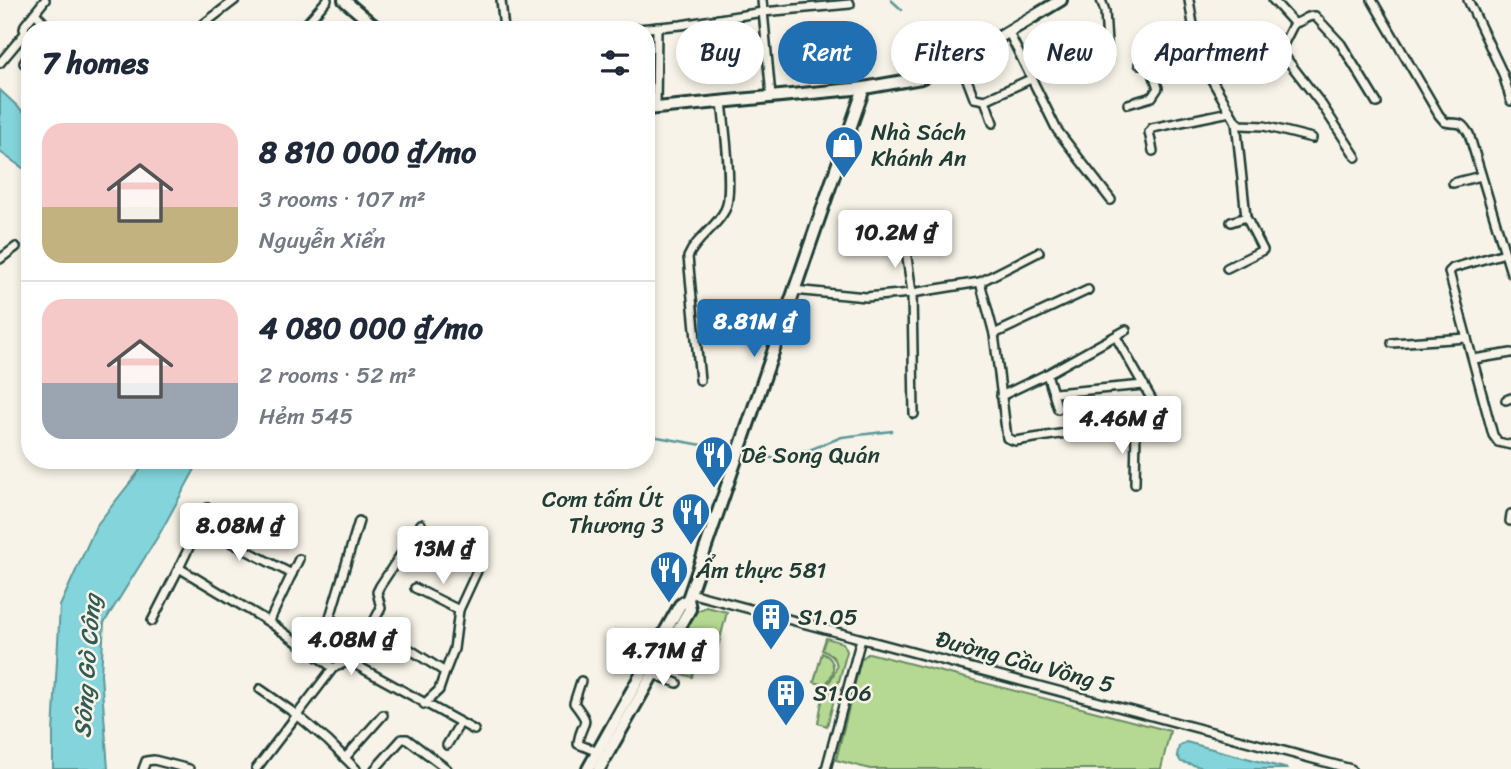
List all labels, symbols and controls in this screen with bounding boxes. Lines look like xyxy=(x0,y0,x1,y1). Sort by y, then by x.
chip: Buy xyxy=(676,21,764,84)
chip: Rent xyxy=(778,21,877,84)
chip: Filters xyxy=(891,21,1009,84)
chip: New xyxy=(1023,21,1117,84)
chip: Apartment xyxy=(1131,21,1292,84)
text: 7 homes xyxy=(42,36,149,90)
icon: filters xyxy=(596,44,634,82)
place label: Nhà Sách Khánh An xyxy=(871,112,967,179)
shop icon: Nhà Sách Khánh An xyxy=(823,124,865,179)
text: 8 810 000 ₫/mo xyxy=(259,125,476,179)
icon: home xyxy=(98,151,182,235)
text: 3 rooms · 107 m² xyxy=(259,179,426,220)
pin: 10.2M ₫ xyxy=(830,210,960,270)
text: 10.2M ₫ xyxy=(854,212,936,253)
text: Nguyễn Xiển xyxy=(259,220,385,261)
pin: 8.81M ₫ xyxy=(689,300,819,359)
text: 4 080 000 ₫/mo xyxy=(259,301,483,355)
text: 8.81M ₫ xyxy=(713,301,795,342)
icon: home xyxy=(98,327,182,411)
text: 2 rooms · 52 m² xyxy=(259,355,416,396)
text: Hẻm 545 xyxy=(259,396,353,437)
pin: 4.46M ₫ xyxy=(1057,396,1187,456)
text: 4.46M ₫ xyxy=(1079,398,1165,439)
restaurant icon: Dê Song Quán xyxy=(693,434,735,489)
place label: Dê Song Quán xyxy=(741,435,880,476)
place label: Cơm tấm Út Thương 3 xyxy=(542,479,664,546)
restaurant icon: Cơm tấm Út Thương 3 xyxy=(670,491,712,546)
pin: 8.08M ₫ xyxy=(174,504,304,563)
text: 8.08M ₫ xyxy=(196,505,282,546)
pin: 13M ₫ xyxy=(394,526,492,586)
text: 13M ₫ xyxy=(413,528,473,569)
restaurant icon: Ẩm thực 581 xyxy=(648,549,690,604)
place label: Ẩm thực 581 xyxy=(695,550,827,591)
water label: Sông Gò Công xyxy=(61,590,113,739)
building icon: S1.05 xyxy=(750,596,792,651)
place label: S1.05 xyxy=(798,597,858,638)
pin: 4.08M ₫ xyxy=(286,618,416,677)
street label: Đường Cầu Vồng 5 xyxy=(931,618,1119,706)
text: 4.08M ₫ xyxy=(308,619,394,660)
pin: 4.71M ₫ xyxy=(598,628,728,688)
text: 4.71M ₫ xyxy=(622,630,704,671)
building icon: S1.06 xyxy=(765,672,807,727)
place label: S1.06 xyxy=(813,673,872,714)

